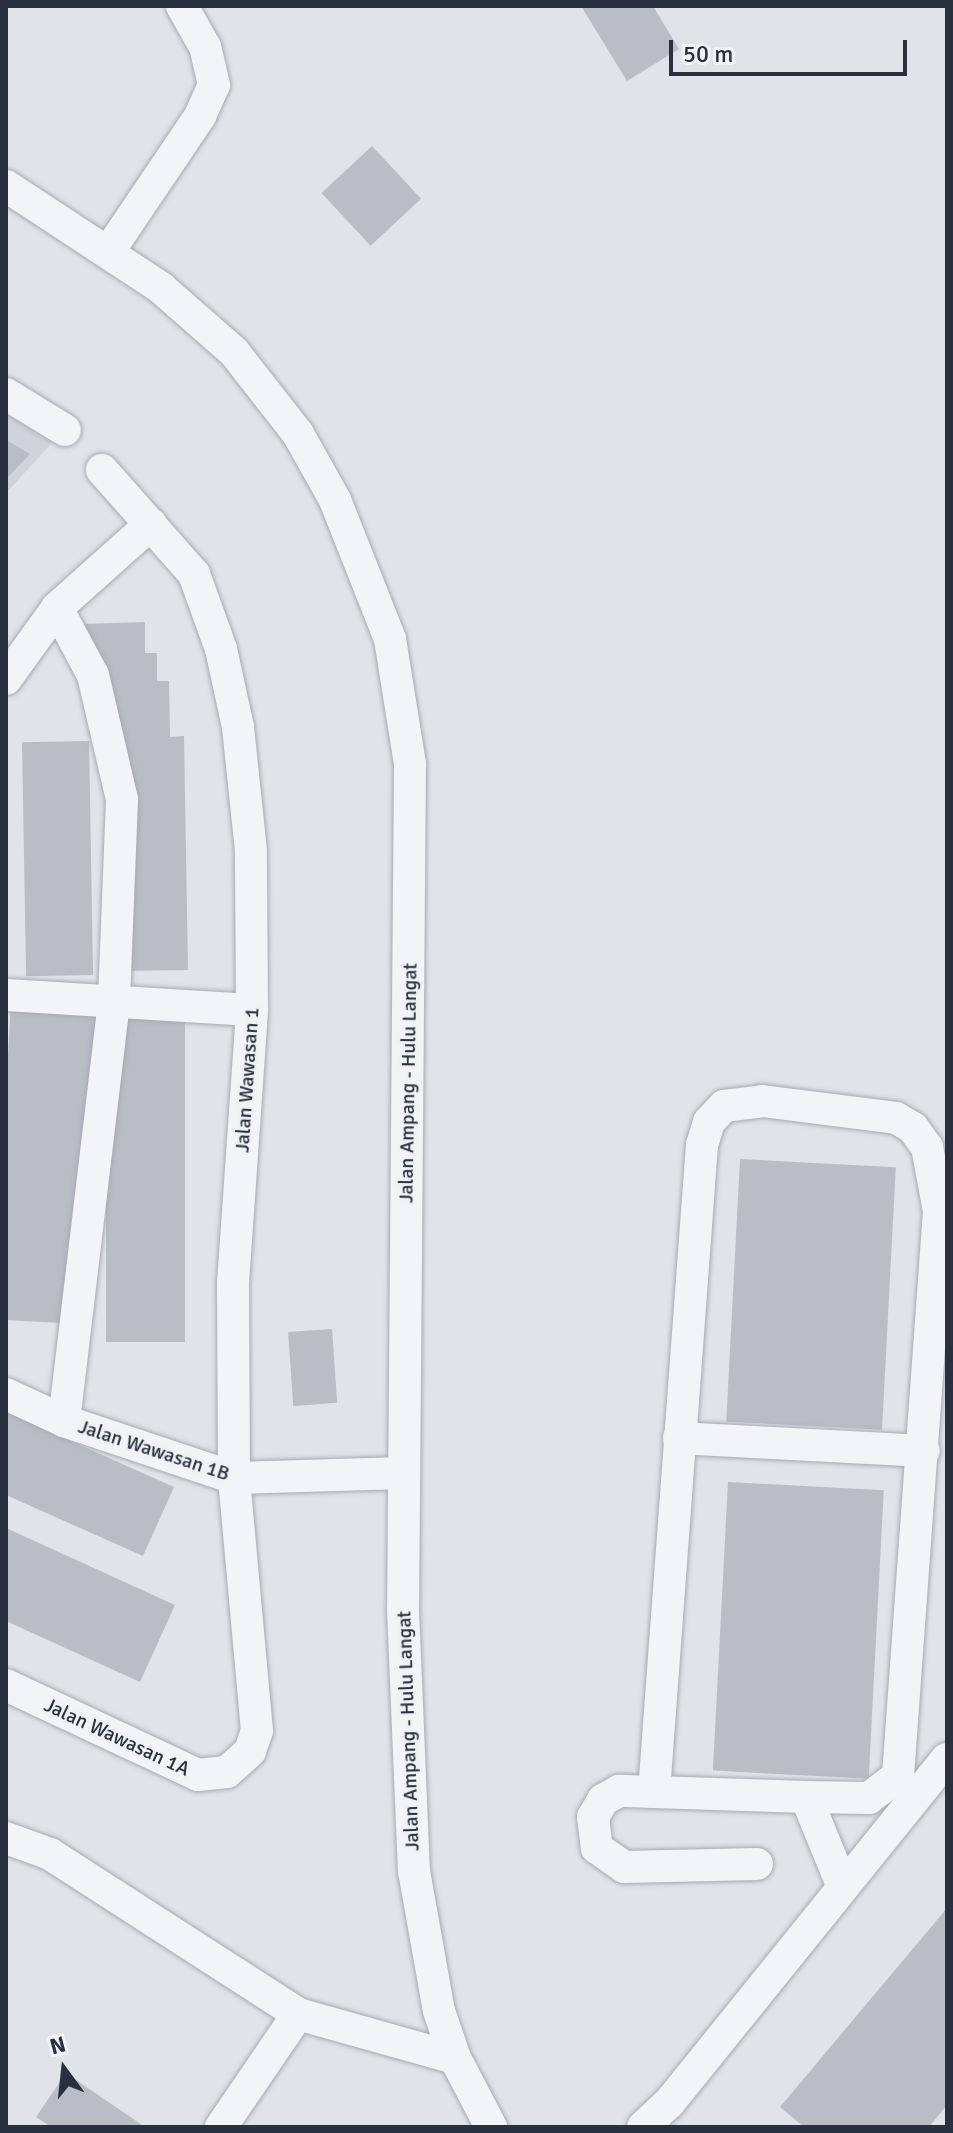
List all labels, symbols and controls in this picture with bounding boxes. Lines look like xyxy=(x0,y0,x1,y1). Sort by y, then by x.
scale bar xyxy=(673,24,911,74)
text: 50 m xyxy=(683,39,733,69)
street label: Jalan Ampang - Hulu Langat xyxy=(394,963,422,1203)
street label: Jalan Wawasan 1 xyxy=(230,1007,264,1153)
street label: Jalan Wawasan 1B xyxy=(75,1414,233,1486)
street label: Jalan Ampang - Hulu Langat xyxy=(392,1611,424,1851)
street label: Jalan Wawasan 1A xyxy=(40,1693,194,1781)
north arrow xyxy=(24,2029,104,2109)
text: N xyxy=(47,2030,69,2060)

